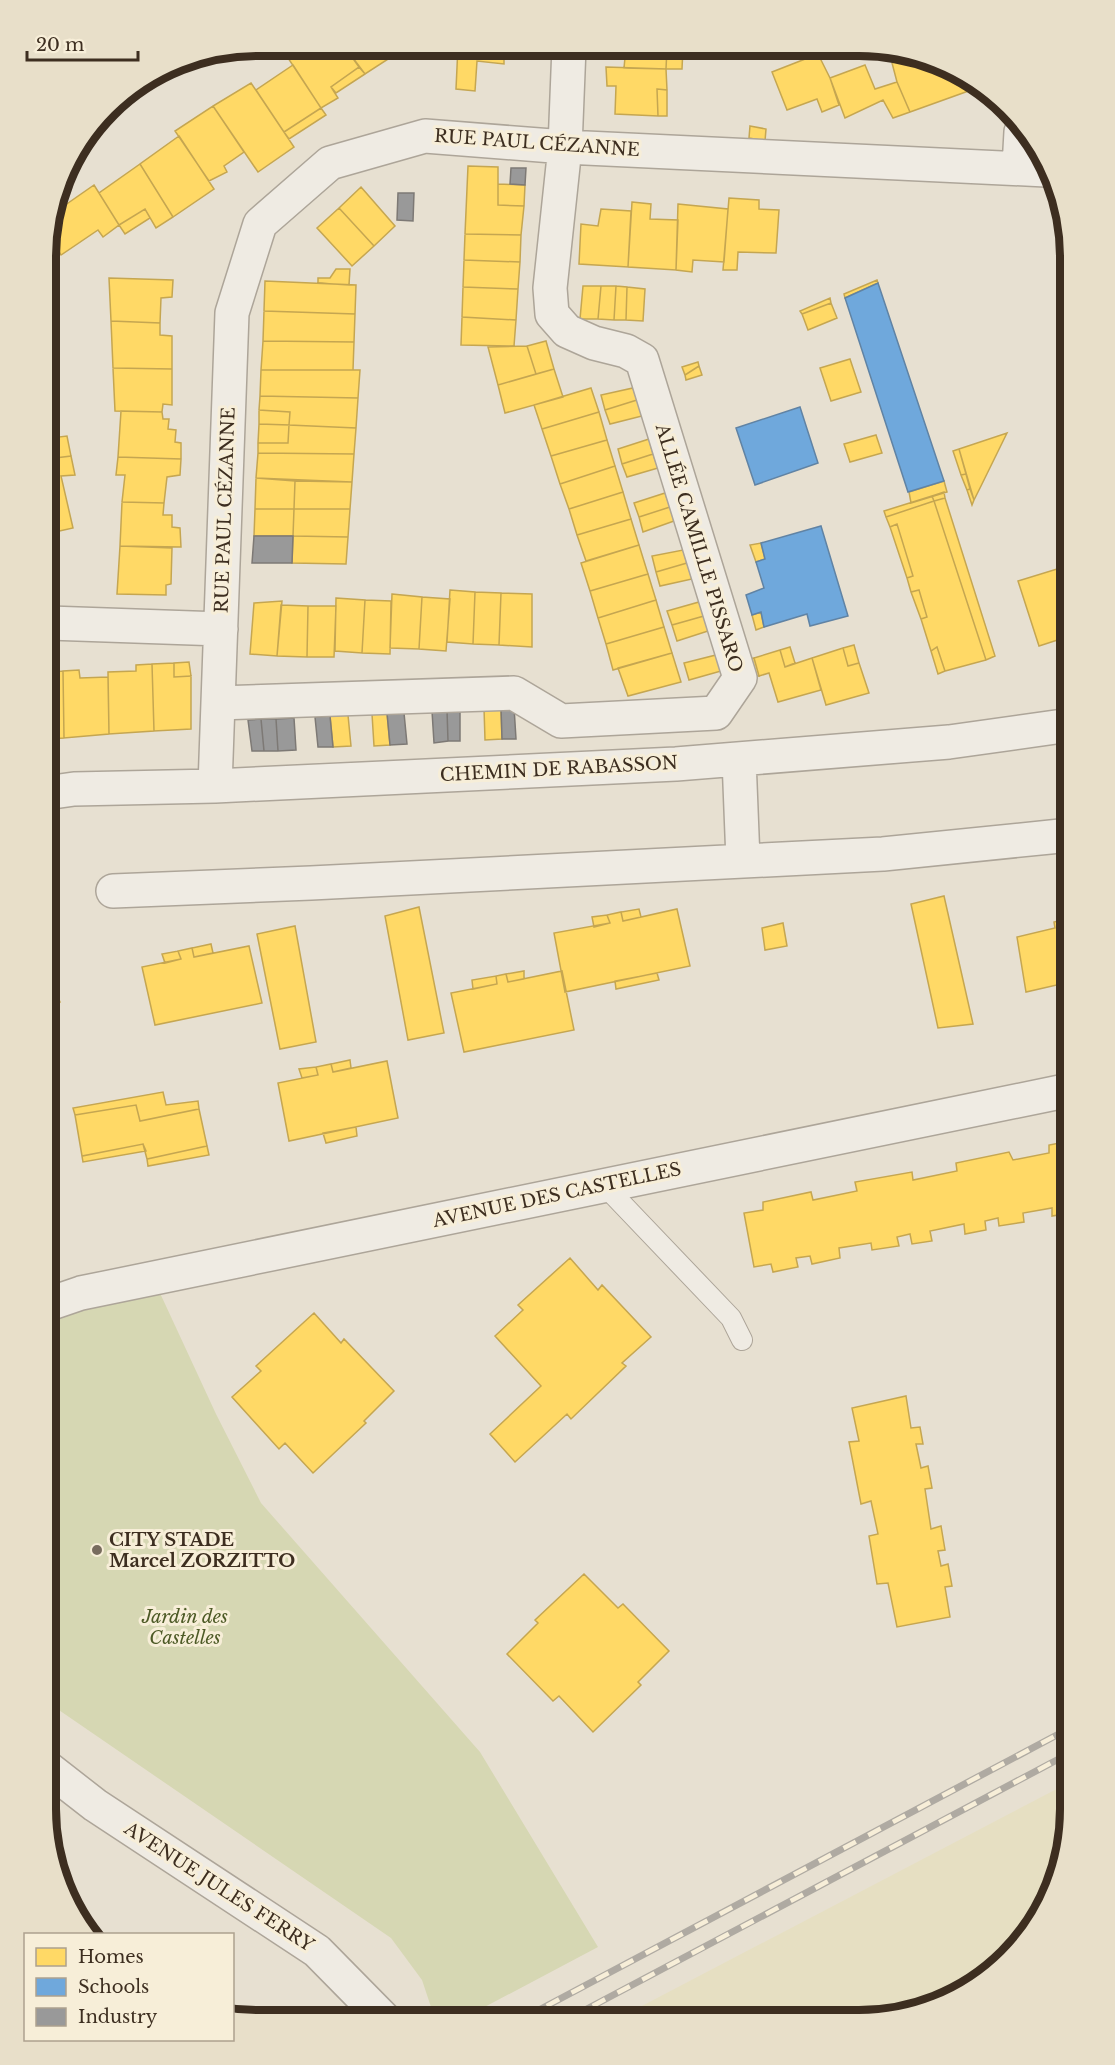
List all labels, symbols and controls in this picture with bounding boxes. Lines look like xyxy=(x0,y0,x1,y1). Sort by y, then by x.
scale bar xyxy=(27,24,138,62)
text: 20 m xyxy=(36,34,84,56)
street label: RUE PAUL CÉZANNE xyxy=(433,124,641,161)
street label: RUE PAUL CÉZANNE xyxy=(209,407,240,613)
street label: ALLÉE CAMILLE PISSARO xyxy=(650,420,748,675)
street label: CHEMIN DE RABASSON xyxy=(439,752,679,786)
street label: AVENUE DES CASTELLES xyxy=(430,1158,683,1232)
place label: CITY STADE Marcel ZORZITTO xyxy=(109,1529,295,1572)
marker: CITY STADE Marcel ZORZITTO xyxy=(90,1543,104,1557)
park label: Jardin des Castelles xyxy=(141,1606,228,1649)
street label: AVENUE JULES FERRY xyxy=(119,1817,318,1957)
legend xyxy=(24,1933,234,2041)
text: Homes xyxy=(78,1946,144,1968)
text: Schools xyxy=(78,1976,149,1998)
text: Industry xyxy=(78,2006,158,2028)

